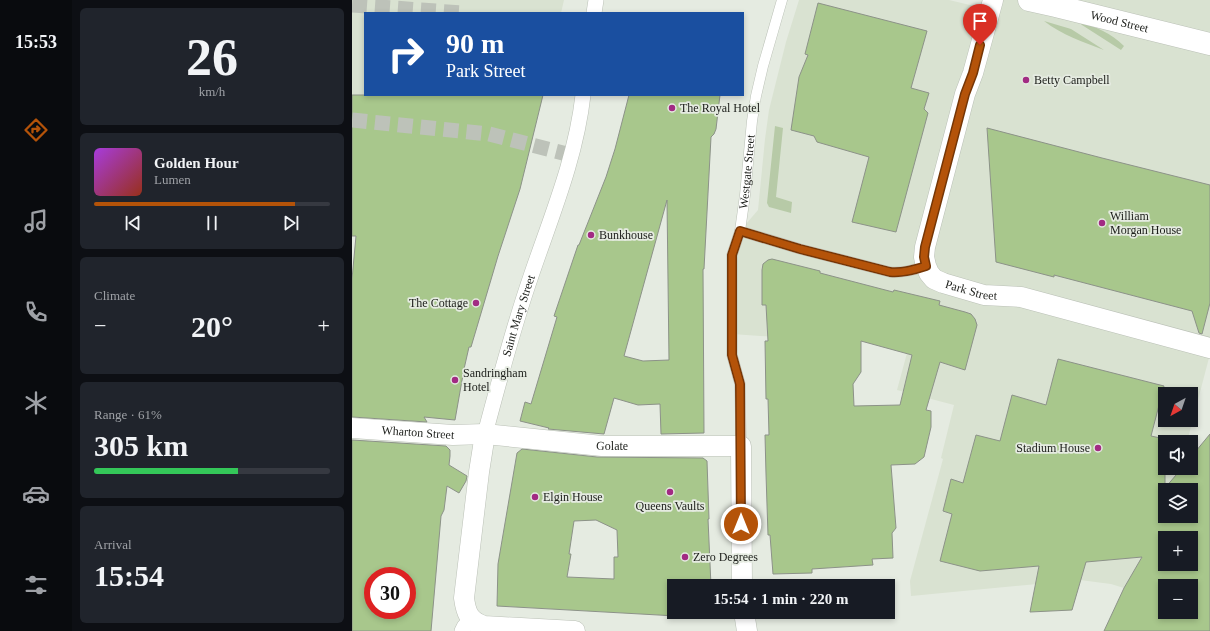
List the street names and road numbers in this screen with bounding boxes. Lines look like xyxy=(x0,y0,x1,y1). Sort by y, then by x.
street label: Wood Street xyxy=(1089,8,1151,36)
street label: Westgate Street xyxy=(736,133,758,210)
street label: Saint Mary Street xyxy=(499,272,538,358)
street label: Park Street xyxy=(944,277,998,303)
street label: Wharton Street xyxy=(381,423,455,442)
street label: Golate xyxy=(595,438,628,453)

